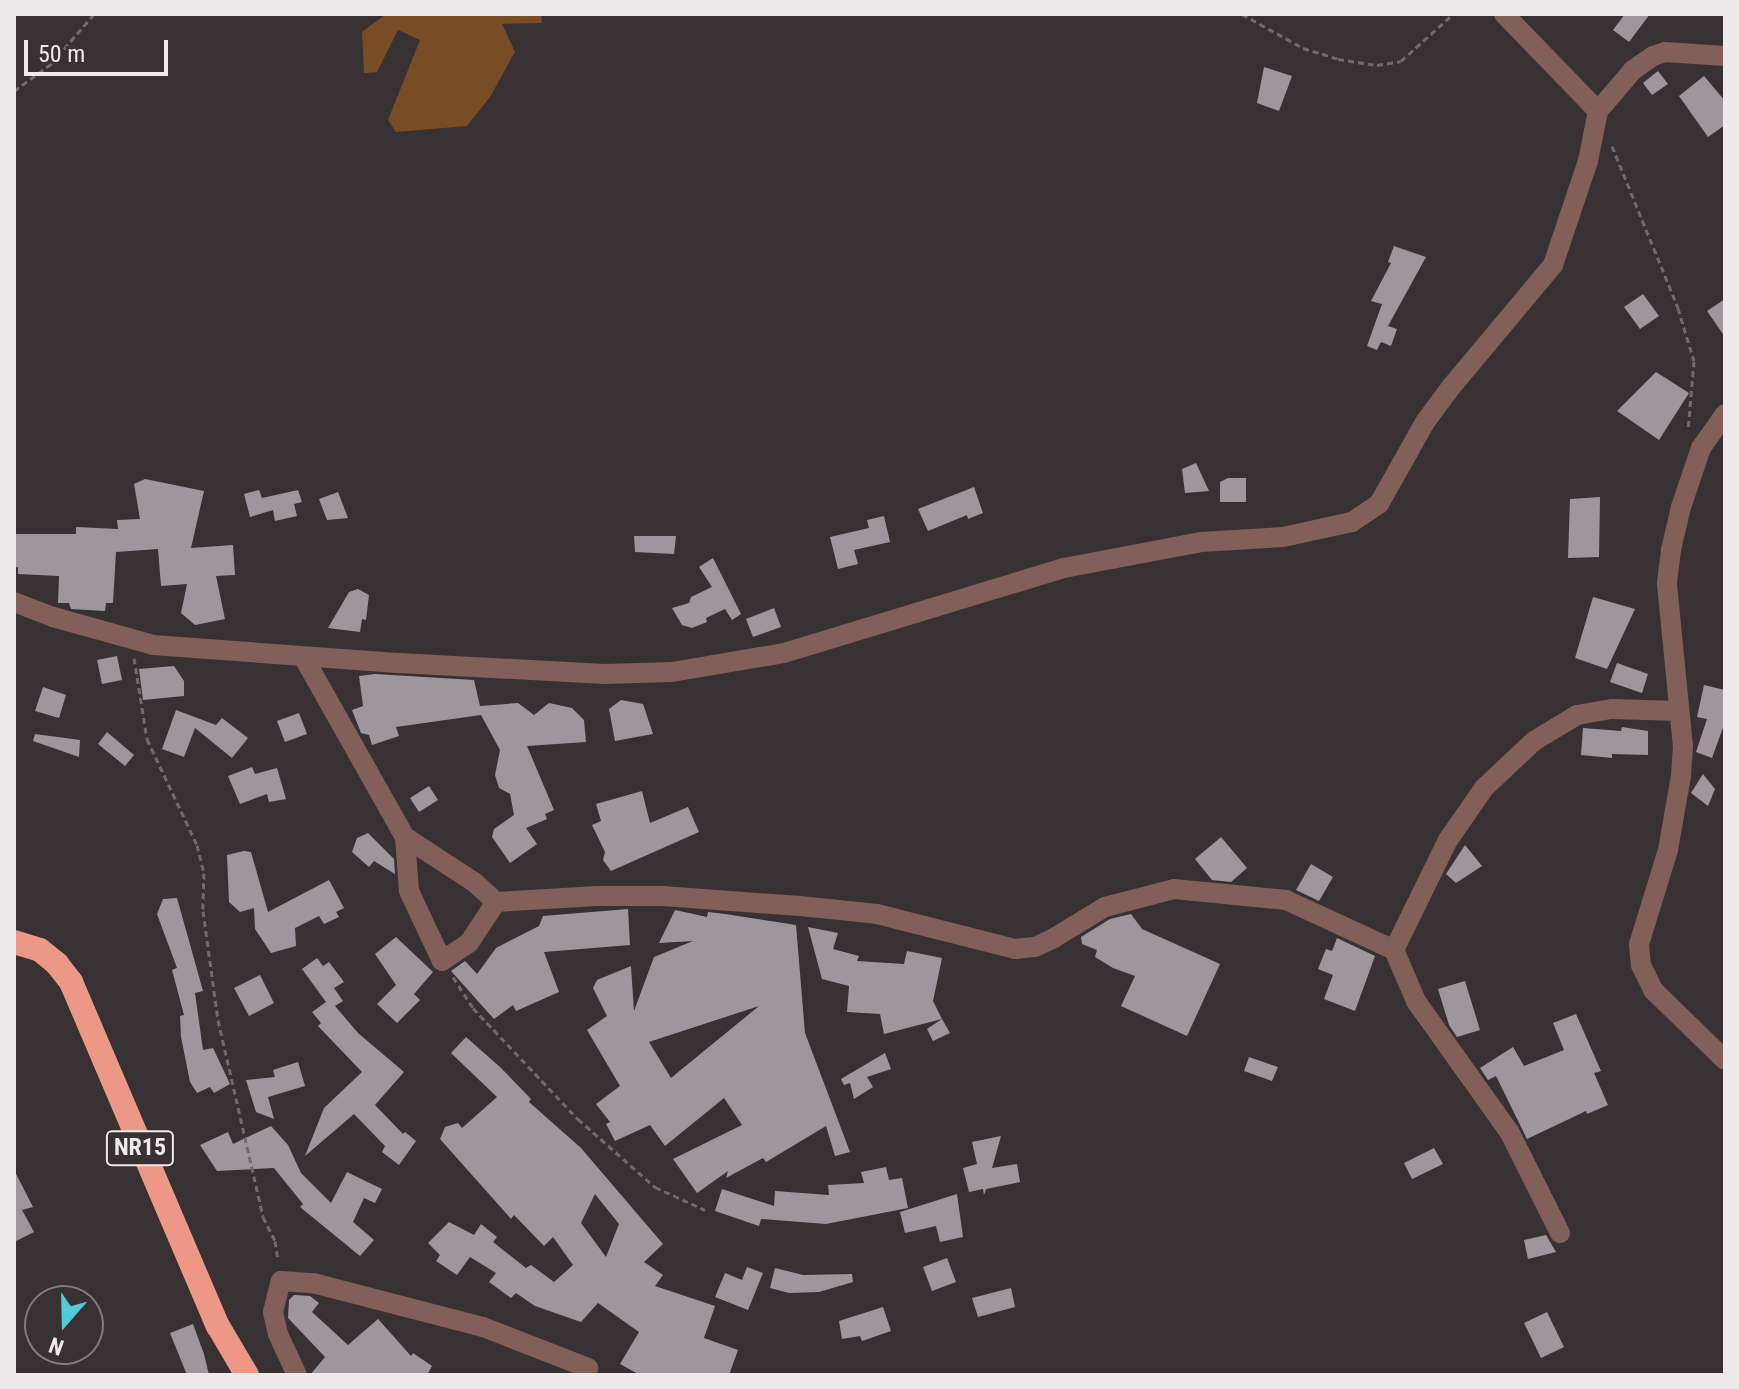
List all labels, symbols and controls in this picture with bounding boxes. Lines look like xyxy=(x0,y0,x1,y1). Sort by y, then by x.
scale bar xyxy=(28,24,172,74)
text: 50 m xyxy=(38,40,85,68)
road number: NR15 xyxy=(104,1128,176,1168)
north arrow xyxy=(24,1285,104,1365)
text: N xyxy=(46,1332,67,1360)

